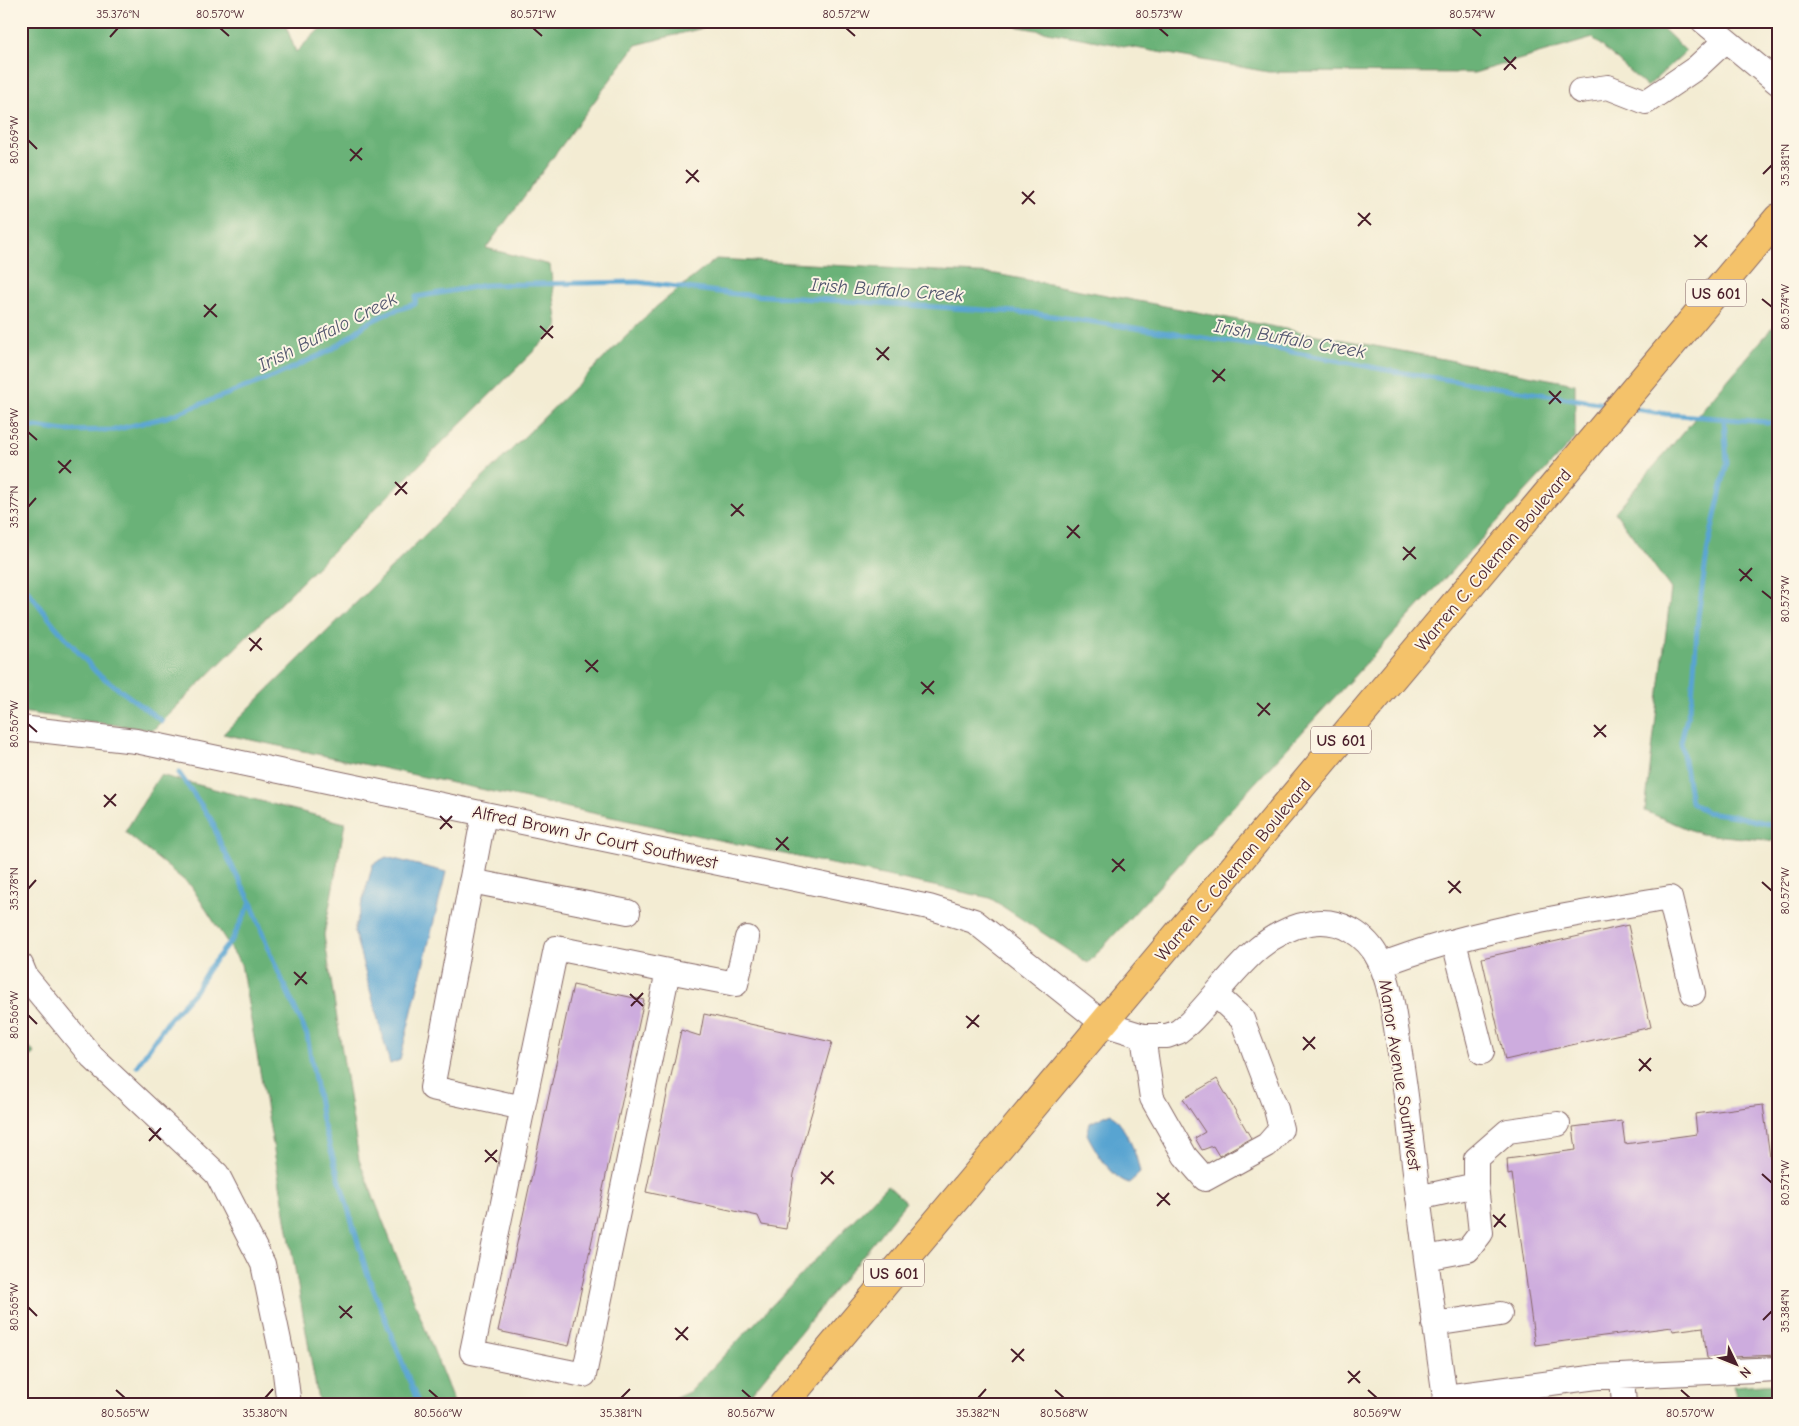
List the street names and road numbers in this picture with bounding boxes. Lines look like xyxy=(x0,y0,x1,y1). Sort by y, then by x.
road number: US 601 xyxy=(1686,280,1746,306)
street label: Warren C. Coleman Boulevard xyxy=(1411,465,1576,656)
road number: US 601 xyxy=(1311,726,1371,754)
street label: Warren C. Coleman Boulevard xyxy=(1151,775,1316,966)
street label: Alfred Brown Jr Court Southwest xyxy=(470,801,720,874)
street label: Manor Avenue Southwest xyxy=(1374,978,1425,1173)
road number: US 601 xyxy=(864,1260,924,1286)

